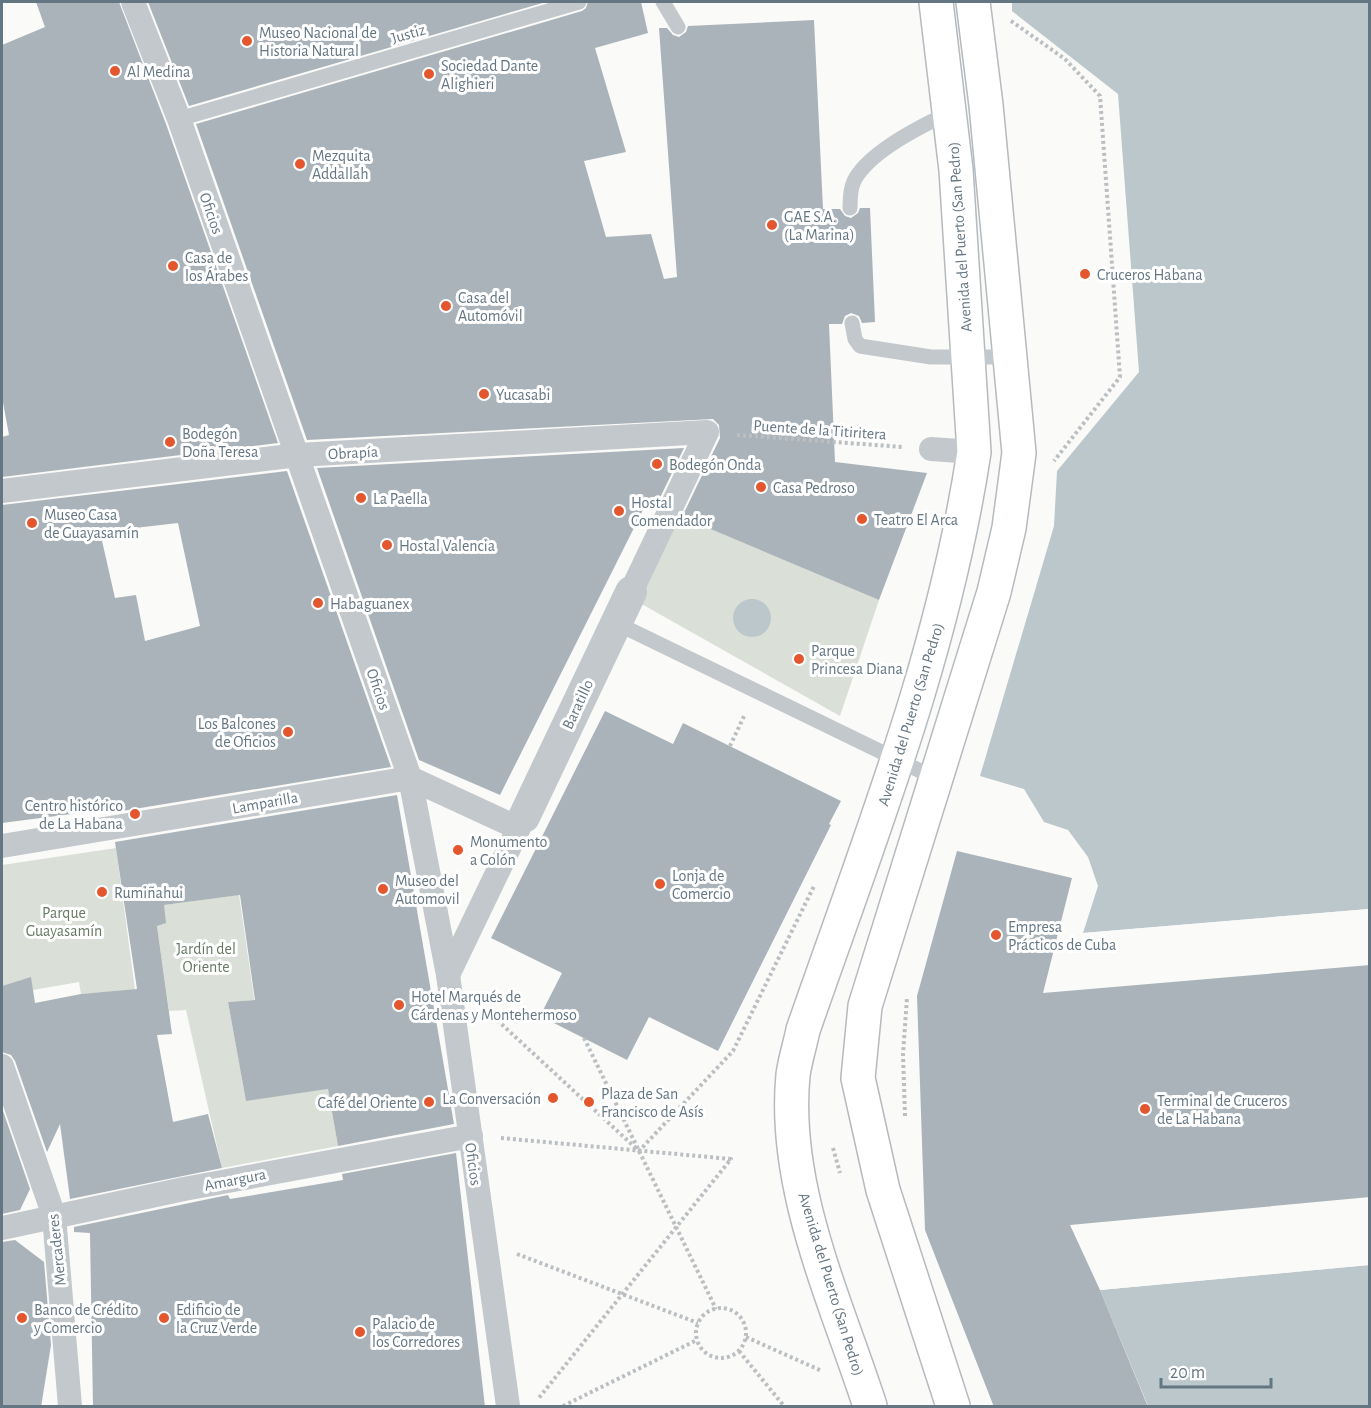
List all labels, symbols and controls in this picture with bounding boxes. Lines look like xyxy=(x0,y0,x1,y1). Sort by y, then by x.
street label: Justiz xyxy=(390,21,427,46)
place label: Museo Nacional de Historia Natural xyxy=(259,25,377,59)
marker: Museo Nacional de Historia Natural xyxy=(240,34,254,48)
place label: Sociedad Dante Alighieri xyxy=(441,58,538,92)
marker: Al Medina xyxy=(108,64,122,78)
place label: Al Medina xyxy=(127,64,190,80)
marker: Sociedad Dante Alighieri xyxy=(422,67,436,81)
street label: Avenida del Puerto (San Pedro) xyxy=(945,141,975,333)
place label: Mezquita Addallah xyxy=(312,148,371,182)
marker: Mezquita Addallah xyxy=(293,157,307,171)
street label: Oficios xyxy=(197,190,226,236)
place label: GAE S.A. (La Marina) xyxy=(784,209,855,243)
marker: GAE S.A. (La Marina) xyxy=(765,218,779,232)
place label: Casa de los Árabes xyxy=(185,250,248,284)
marker: Casa de los Árabes xyxy=(166,259,180,273)
marker: Cruceros Habana xyxy=(1078,267,1092,281)
place label: Cruceros Habana xyxy=(1097,267,1203,283)
place label: Casa del Automóvil xyxy=(458,290,523,324)
marker: Casa del Automóvil xyxy=(439,299,453,313)
marker: Yucasabi xyxy=(477,387,491,401)
place label: Yucasabi xyxy=(496,387,550,403)
street label: Puente de la Titiritera xyxy=(753,417,887,443)
place label: Bodegón Doña Teresa xyxy=(182,426,258,460)
marker: Bodegón Doña Teresa xyxy=(163,435,177,449)
street label: Obrapía xyxy=(328,444,378,462)
marker: Bodegón Onda xyxy=(650,457,664,471)
place label: Bodegón Onda xyxy=(669,457,761,473)
marker: Casa Pedroso xyxy=(754,480,768,494)
place label: Casa Pedroso xyxy=(773,480,855,496)
marker: La Paella xyxy=(354,491,368,505)
place label: La Paella xyxy=(373,491,428,507)
place label: Hostal Comendador xyxy=(631,495,713,529)
marker: Hostal Comendador xyxy=(612,504,626,518)
place label: Museo Casa de Guayasamín xyxy=(44,507,139,542)
marker: Teatro El Arca xyxy=(855,512,869,526)
place label: Teatro El Arca xyxy=(874,512,958,528)
marker: Museo Casa de Guayasamín xyxy=(25,516,39,530)
marker: Hostal Valencia xyxy=(380,538,394,552)
place label: Hostal Valencia xyxy=(399,538,495,554)
marker: Habaguanex xyxy=(311,596,325,610)
place label: Habaguanex xyxy=(330,596,409,612)
street label: Avenida del Puerto (San Pedro) xyxy=(875,621,947,808)
place label: Parque Princesa Diana xyxy=(811,643,903,677)
marker: Parque Princesa Diana xyxy=(792,652,806,666)
street label: Oficios xyxy=(364,666,393,712)
street label: Baratillo xyxy=(559,677,596,732)
place label: Los Balcones de Oficios xyxy=(198,716,276,750)
marker: Los Balcones de Oficios xyxy=(281,725,295,739)
street label: Lamparilla xyxy=(231,789,299,817)
place label: Centro histórico de La Habana xyxy=(25,798,123,832)
marker: Centro histórico de La Habana xyxy=(128,807,142,821)
place label: Monumento a Colón xyxy=(470,834,548,868)
marker: Monumento a Colón xyxy=(451,843,465,857)
place label: Lonja de Comercio xyxy=(672,868,731,902)
place label: Museo del Automovil xyxy=(395,873,460,907)
marker: Lonja de Comercio xyxy=(653,877,667,891)
marker: Museo del Automovil xyxy=(376,882,390,896)
marker: Rumiñahui xyxy=(95,885,109,899)
place label: Rumiñahui xyxy=(114,885,183,901)
park label: Parque Guayasamín xyxy=(26,905,102,940)
place label: Empresa Prácticos de Cuba xyxy=(1008,919,1116,953)
marker: Empresa Prácticos de Cuba xyxy=(989,928,1003,942)
park label: Jardín del Oriente xyxy=(176,941,236,975)
place label: Hotel Marqués de Cárdenas y Montehermoso xyxy=(411,989,577,1024)
marker: Hotel Marqués de Cárdenas y Montehermoso xyxy=(392,998,406,1012)
place label: Plaza de San Francisco de Asís xyxy=(601,1086,704,1120)
place label: La Conversación xyxy=(442,1091,541,1107)
marker: La Conversación xyxy=(546,1091,560,1105)
place label: Terminal de Cruceros de La Habana xyxy=(1157,1093,1287,1127)
place label: Café del Oriente xyxy=(318,1095,417,1111)
marker: Café del Oriente xyxy=(422,1095,436,1109)
marker: Plaza de San Francisco de Asís xyxy=(582,1095,596,1109)
marker: Terminal de Cruceros de La Habana xyxy=(1138,1102,1152,1116)
street label: Oficios xyxy=(462,1142,484,1187)
street label: Amargura xyxy=(203,1166,267,1194)
street label: Avenida del Puerto (San Pedro) xyxy=(795,1191,867,1378)
street label: Mercaderes xyxy=(45,1213,69,1287)
place label: Banco de Crédito y Comercio xyxy=(33,1302,139,1337)
place label: Edificio de la Cruz Verde xyxy=(176,1302,257,1336)
marker: Banco de Crédito y Comercio xyxy=(15,1311,29,1325)
marker: Edificio de la Cruz Verde xyxy=(157,1311,171,1325)
place label: Palacio de los Corredores xyxy=(372,1316,460,1350)
marker: Palacio de los Corredores xyxy=(353,1325,367,1339)
scale bar xyxy=(1161,1351,1270,1389)
text: 20 m xyxy=(1170,1364,1205,1382)

